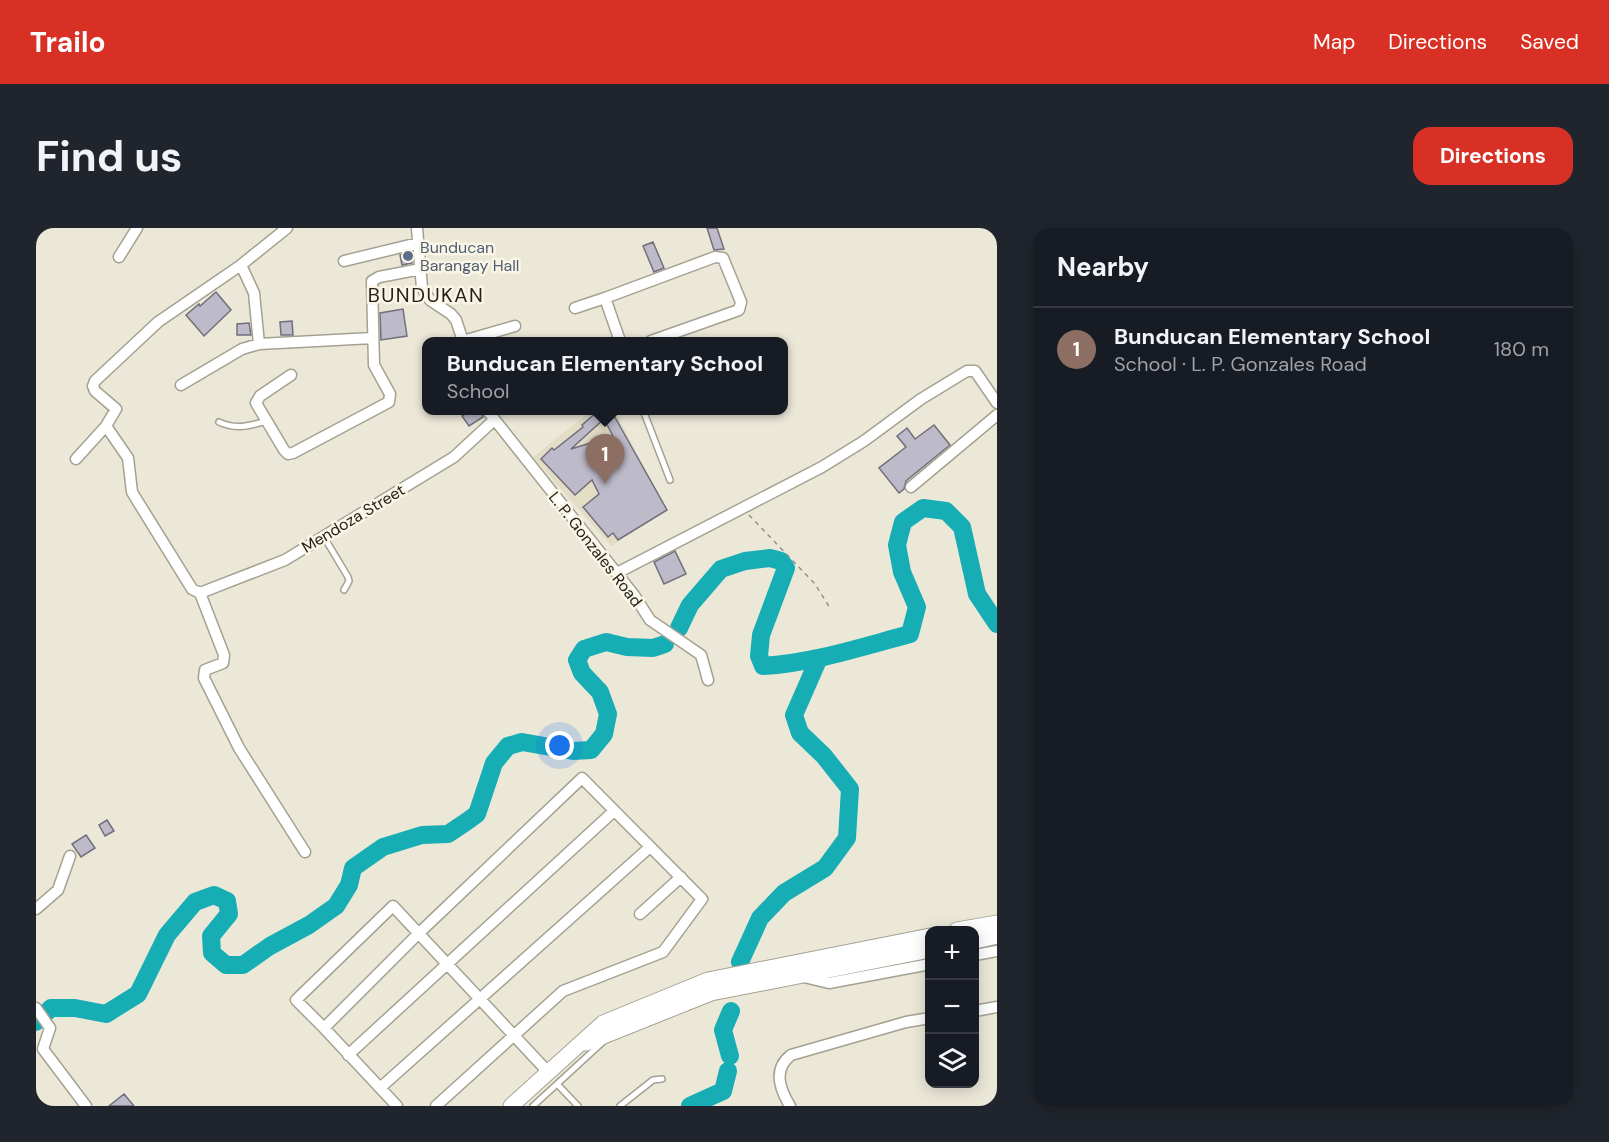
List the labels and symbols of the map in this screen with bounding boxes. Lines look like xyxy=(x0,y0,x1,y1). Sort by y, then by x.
place label: Bunducan Barangay Hall xyxy=(420,237,519,276)
marker: Bunducan Barangay Hall xyxy=(401,249,415,263)
district label: BUNDUKAN xyxy=(368,282,484,308)
pin: 1 xyxy=(586,434,624,484)
street label: Mendoza Street xyxy=(298,479,409,558)
street label: L. P. Gonzales Road xyxy=(544,487,647,611)
your location xyxy=(545,731,574,760)

